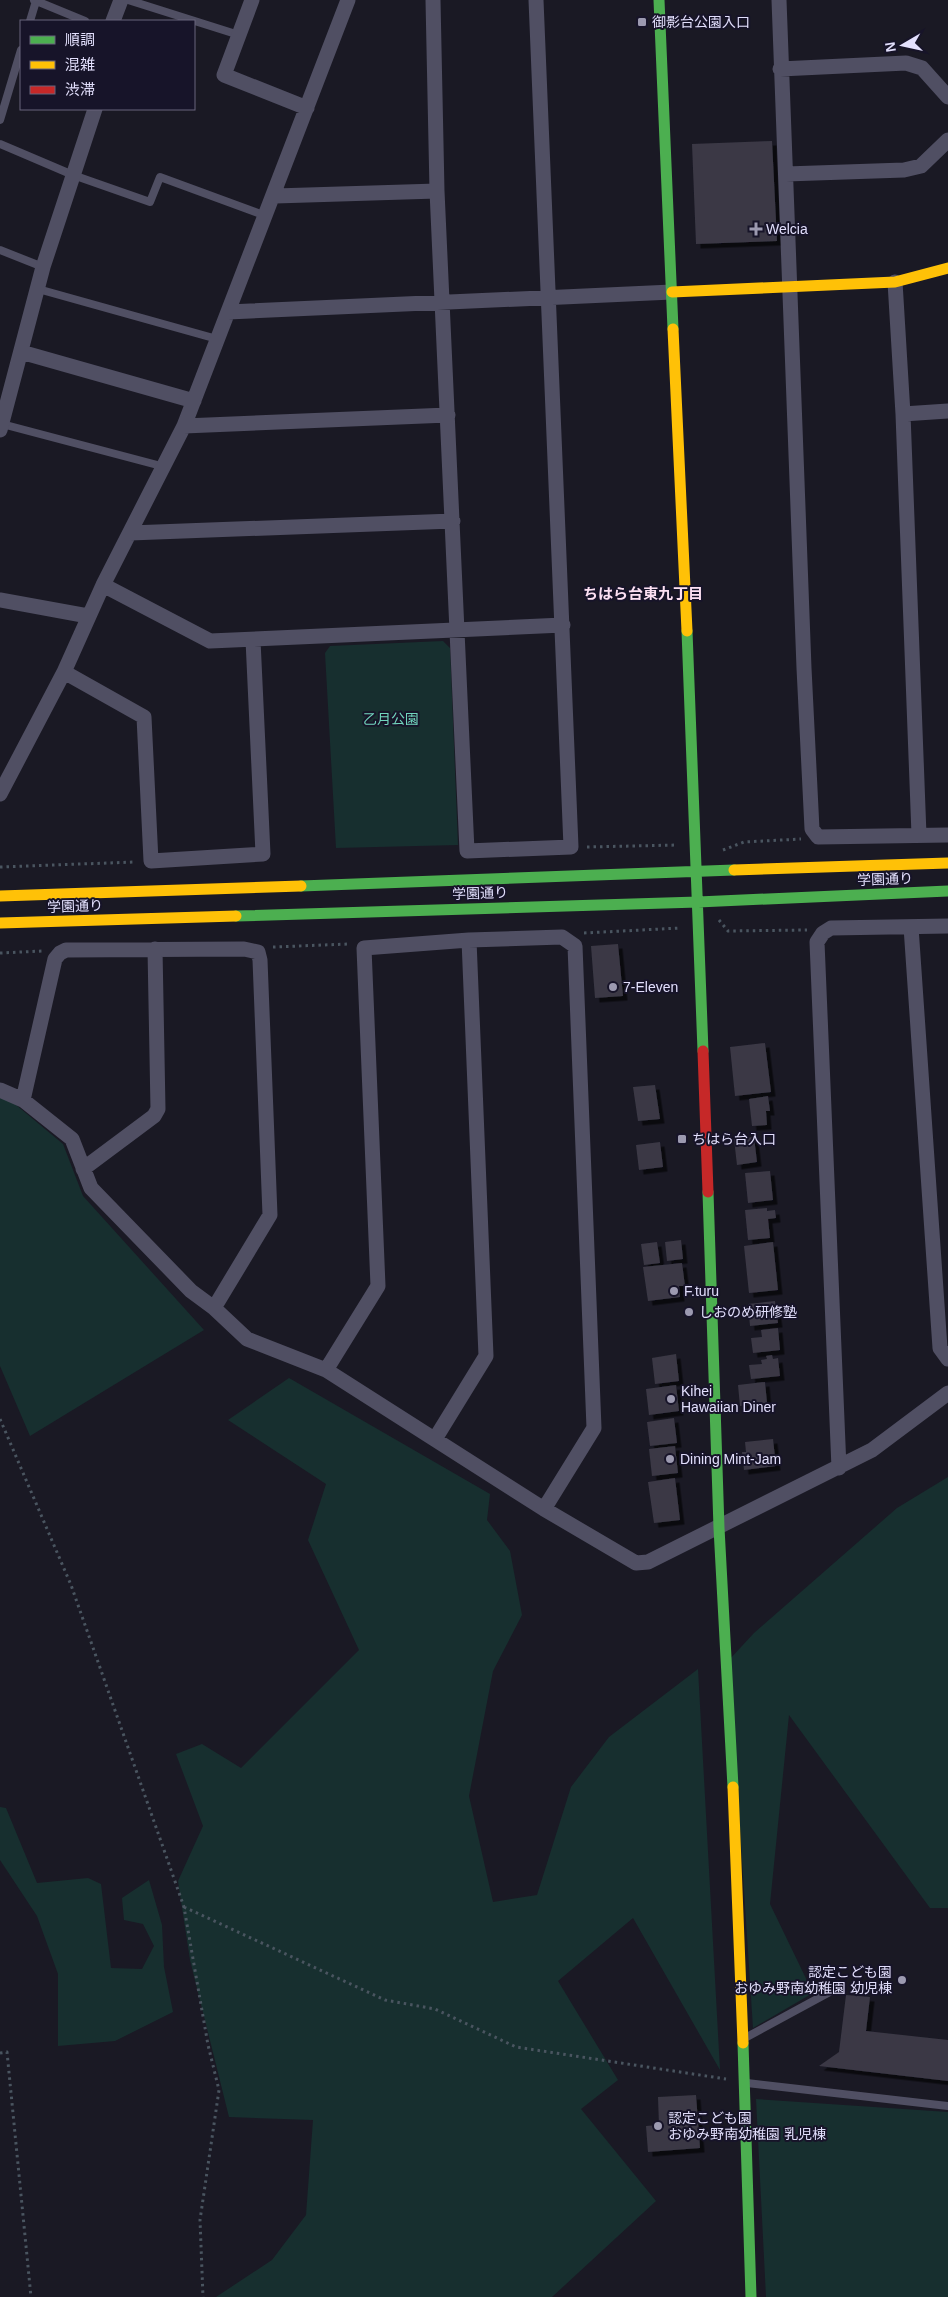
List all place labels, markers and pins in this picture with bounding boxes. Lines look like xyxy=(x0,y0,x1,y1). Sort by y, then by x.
place label: 御影台公園入口 xyxy=(652,14,750,30)
marker: 御影台公園入口 xyxy=(636,16,648,28)
place label: Welcia xyxy=(766,221,808,237)
marker: Welcia xyxy=(750,223,762,235)
place label: 7-Eleven xyxy=(623,979,678,995)
marker: 7-Eleven xyxy=(607,981,619,993)
place label: ちはら台入口 xyxy=(692,1131,776,1147)
marker: ちはら台入口 xyxy=(676,1133,688,1145)
place label: F.turu xyxy=(684,1283,719,1299)
marker: F.turu xyxy=(668,1285,680,1297)
place label: しおのめ研修塾 xyxy=(699,1304,797,1320)
marker: しおのめ研修塾 xyxy=(683,1306,695,1318)
place label: Kihei Hawaiian Diner xyxy=(681,1383,776,1415)
marker: Kihei Hawaiian Diner xyxy=(665,1393,677,1405)
place label: Dining Mint-Jam xyxy=(680,1451,781,1467)
marker: Dining Mint-Jam xyxy=(664,1453,676,1465)
place label: 認定こども園 おゆみ野南幼稚園 幼児棟 xyxy=(734,1964,892,1996)
marker: 認定こども園 おゆみ野南幼稚園 幼児棟 xyxy=(896,1974,908,1986)
place label: 認定こども園 おゆみ野南幼稚園 乳児棟 xyxy=(668,2110,826,2142)
marker: 認定こども園 おゆみ野南幼稚園 乳児棟 xyxy=(652,2120,664,2132)

